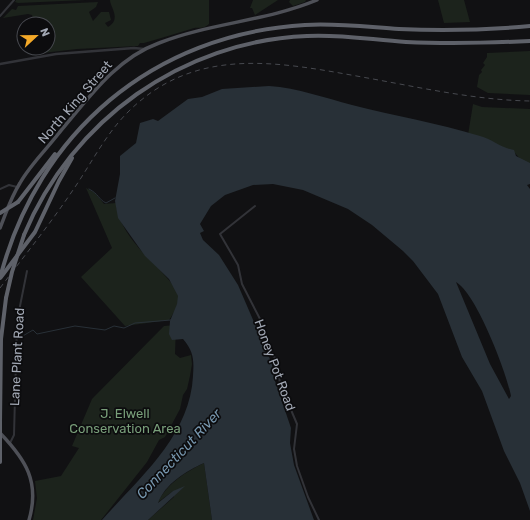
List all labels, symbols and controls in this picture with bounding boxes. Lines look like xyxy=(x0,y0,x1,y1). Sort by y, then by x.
north arrow xyxy=(16,16,56,56)
text: N xyxy=(37,26,52,39)
street label: North King Street xyxy=(35,57,116,147)
street label: Lane Plant Road xyxy=(7,307,27,407)
street label: Honey Pot Road xyxy=(251,317,299,413)
water label: Connecticut River xyxy=(133,405,225,503)
park label: J. Elwell Conservation Area xyxy=(69,406,181,436)

